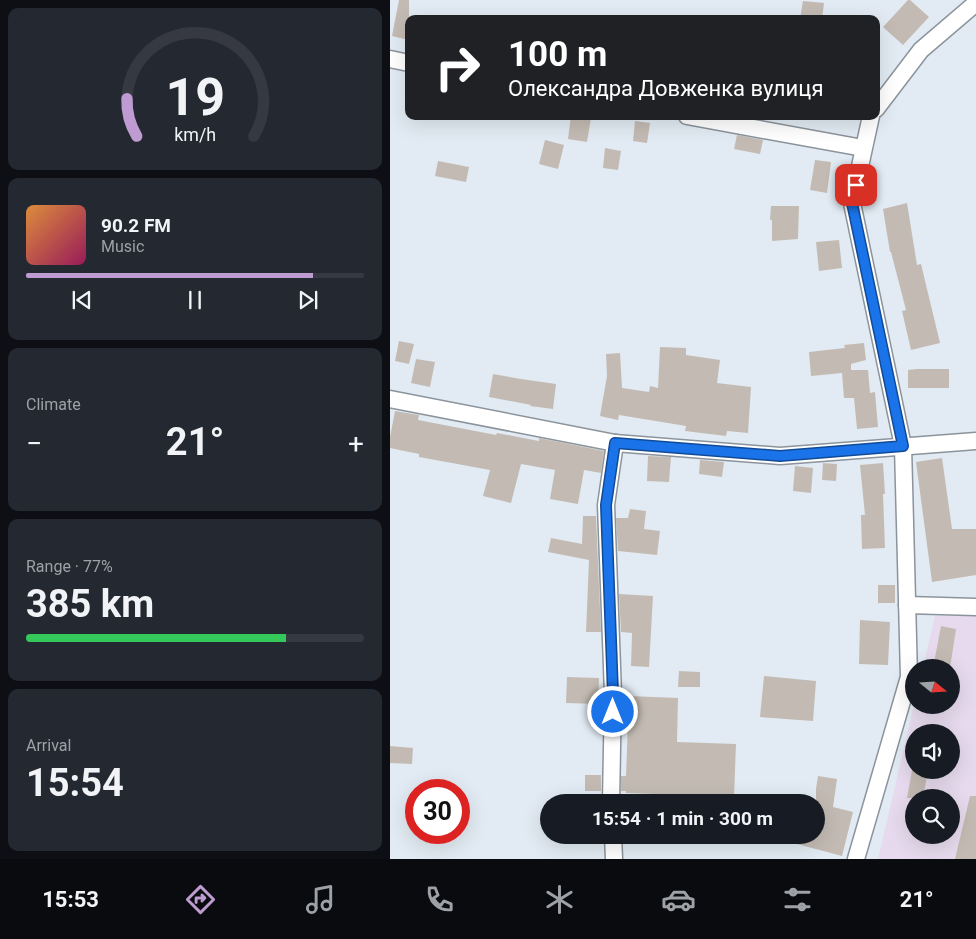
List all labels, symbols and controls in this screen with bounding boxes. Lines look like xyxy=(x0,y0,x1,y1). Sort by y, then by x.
text: 100 m xyxy=(508,34,607,75)
icon: right xyxy=(425,35,490,100)
text: 19 xyxy=(165,67,225,128)
text: Олександра Довженка вулиця xyxy=(508,76,824,101)
text: km/h xyxy=(174,124,216,145)
pin xyxy=(835,164,877,206)
icon: arrive xyxy=(842,171,870,199)
text: 90.2 FM xyxy=(101,214,171,237)
text: Music xyxy=(101,237,144,256)
icon: previous xyxy=(68,286,96,314)
icon: pause xyxy=(181,286,209,314)
icon: next xyxy=(294,286,322,314)
text: Climate xyxy=(26,395,81,414)
text: 21° xyxy=(166,420,224,464)
text: − xyxy=(26,427,42,460)
text: + xyxy=(348,427,364,460)
text: Range · 77% xyxy=(26,557,113,576)
text: 385 km xyxy=(26,582,154,626)
north arrow xyxy=(905,659,960,714)
map controls xyxy=(905,659,960,844)
position arrow xyxy=(586,685,638,737)
button: sound xyxy=(905,724,960,779)
text: Arrival xyxy=(26,736,71,755)
text: 15:54 xyxy=(26,761,124,805)
speed limit sign: 30 xyxy=(405,779,470,844)
button: search xyxy=(905,789,960,844)
text: 15:54 · 1 min · 300 m xyxy=(592,807,773,830)
icon: directions xyxy=(183,882,218,917)
icon: music xyxy=(303,882,338,917)
icon: phone xyxy=(422,882,457,917)
icon: climate xyxy=(542,882,577,917)
icon: car xyxy=(661,882,696,917)
icon: filters xyxy=(780,882,815,917)
text: 15:53 xyxy=(42,887,99,912)
text: 21° xyxy=(900,887,934,912)

